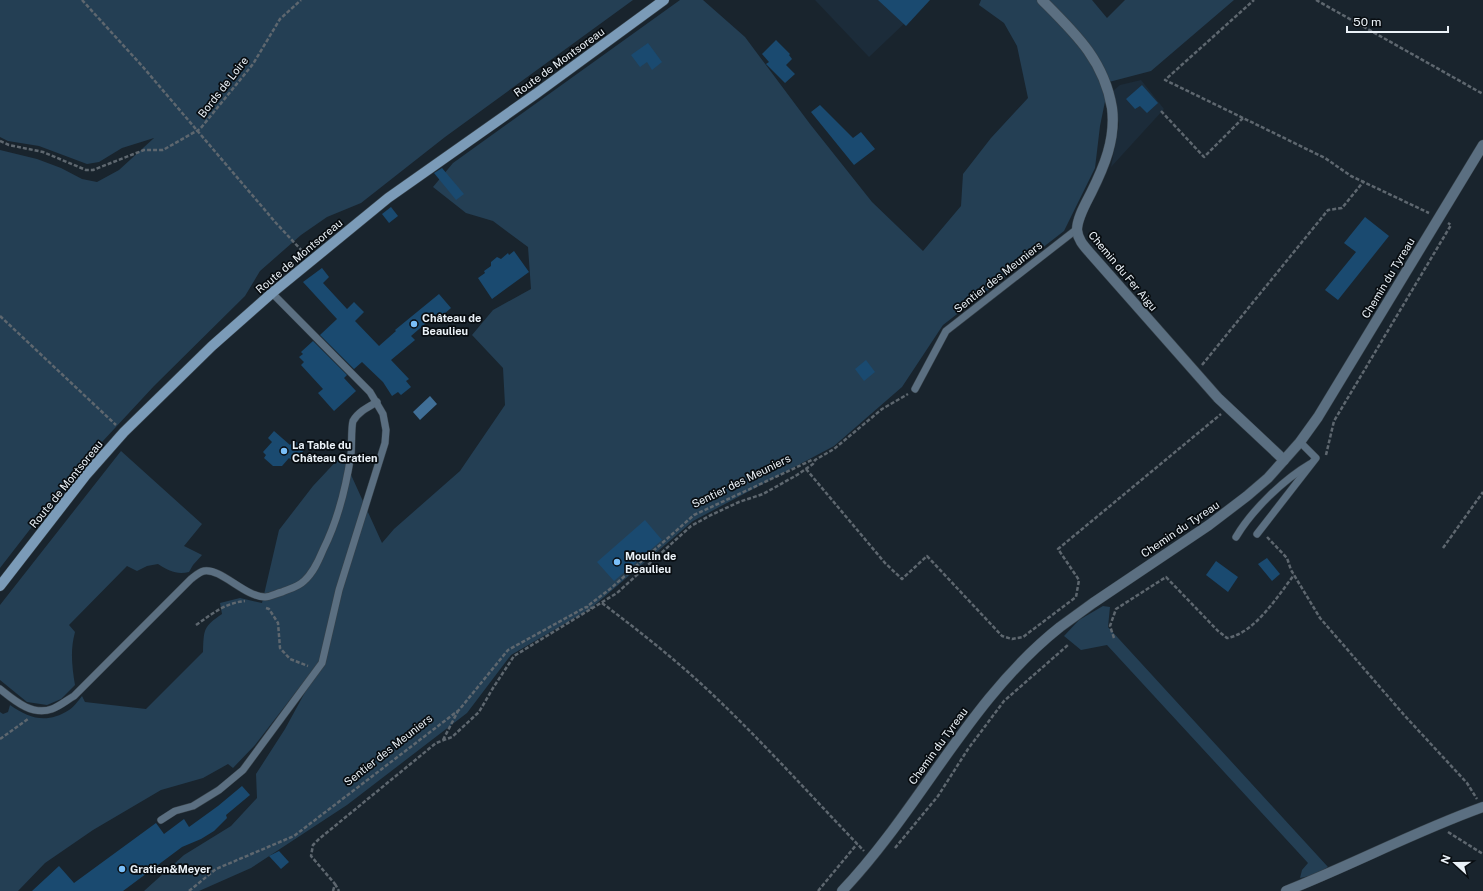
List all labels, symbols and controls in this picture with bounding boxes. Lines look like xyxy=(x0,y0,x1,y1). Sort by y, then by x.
scale bar xyxy=(1347,8,1448,34)
text: 50 m xyxy=(1353,15,1381,29)
street label: Route de Montsoreau xyxy=(511,25,607,99)
street label: Bords de Loire xyxy=(196,54,250,120)
street label: Route de Montsoreau xyxy=(253,216,345,296)
street label: Chemin du Fer Aigu xyxy=(1086,229,1160,313)
street label: Chemin du Tyreau xyxy=(1359,236,1417,320)
street label: Sentier des Meuniers xyxy=(952,239,1045,315)
place label: Château de Beaulieu xyxy=(422,312,481,337)
marker: Château de Beaulieu xyxy=(409,319,419,329)
street label: Route de Montsoreau xyxy=(27,438,105,530)
place label: La Table du Château Gratien xyxy=(292,439,378,464)
marker: La Table du Château Gratien xyxy=(279,446,289,456)
street label: Sentier des Meuniers xyxy=(690,452,793,510)
street label: Chemin du Tyreau xyxy=(1139,498,1221,560)
place label: Moulin de Beaulieu xyxy=(625,550,676,575)
marker: Moulin de Beaulieu xyxy=(612,557,622,567)
street label: Chemin du Tyreau xyxy=(906,705,970,787)
street label: Sentier des Meuniers xyxy=(342,712,435,788)
north arrow xyxy=(1435,843,1475,883)
text: N xyxy=(1439,853,1453,866)
place label: Gratien&Meyer xyxy=(130,863,211,875)
marker: Gratien&Meyer xyxy=(117,864,127,874)

